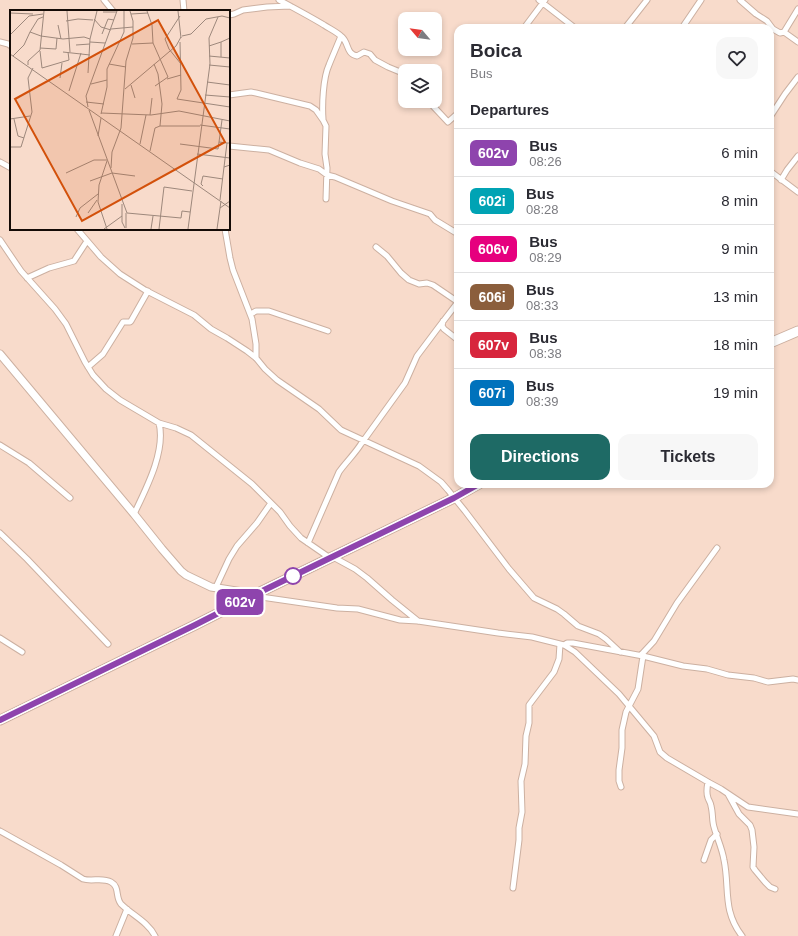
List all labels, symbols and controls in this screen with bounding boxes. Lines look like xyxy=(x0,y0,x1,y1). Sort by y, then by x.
inset map xyxy=(10,10,230,230)
north arrow xyxy=(398,12,442,56)
map controls xyxy=(398,12,442,108)
button: heart xyxy=(716,37,758,79)
text: Boica xyxy=(470,40,522,61)
button: layers xyxy=(398,64,442,108)
text: Bus xyxy=(470,66,492,81)
text: Departures xyxy=(470,101,549,118)
text: Bus xyxy=(529,137,558,154)
text: 6 min xyxy=(721,144,758,161)
text: 602v xyxy=(478,145,509,161)
text: 08:26 xyxy=(529,154,562,169)
text: Bus xyxy=(526,185,554,202)
text: 8 min xyxy=(721,192,758,209)
text: 602i xyxy=(478,193,506,209)
text: 08:28 xyxy=(526,202,559,217)
text: Bus xyxy=(529,233,558,250)
text: 9 min xyxy=(721,240,758,257)
text: 606v xyxy=(478,241,509,257)
text: 08:29 xyxy=(529,250,562,265)
text: Bus xyxy=(526,281,554,298)
text: 13 min xyxy=(713,288,758,305)
text: 606i xyxy=(478,289,506,305)
text: 08:33 xyxy=(526,298,559,313)
text: Bus xyxy=(529,329,558,346)
text: 18 min xyxy=(713,336,758,353)
text: 607v xyxy=(478,337,509,353)
text: 08:38 xyxy=(529,346,562,361)
text: Bus xyxy=(526,377,554,394)
text: 19 min xyxy=(713,384,758,401)
text: 607i xyxy=(478,385,506,401)
text: 08:39 xyxy=(526,394,559,409)
button: Directions xyxy=(470,434,610,480)
button: Tickets xyxy=(618,434,758,480)
unlabelled marker xyxy=(284,567,302,585)
line badge: 602v xyxy=(212,589,268,615)
text: 602v xyxy=(224,594,256,610)

